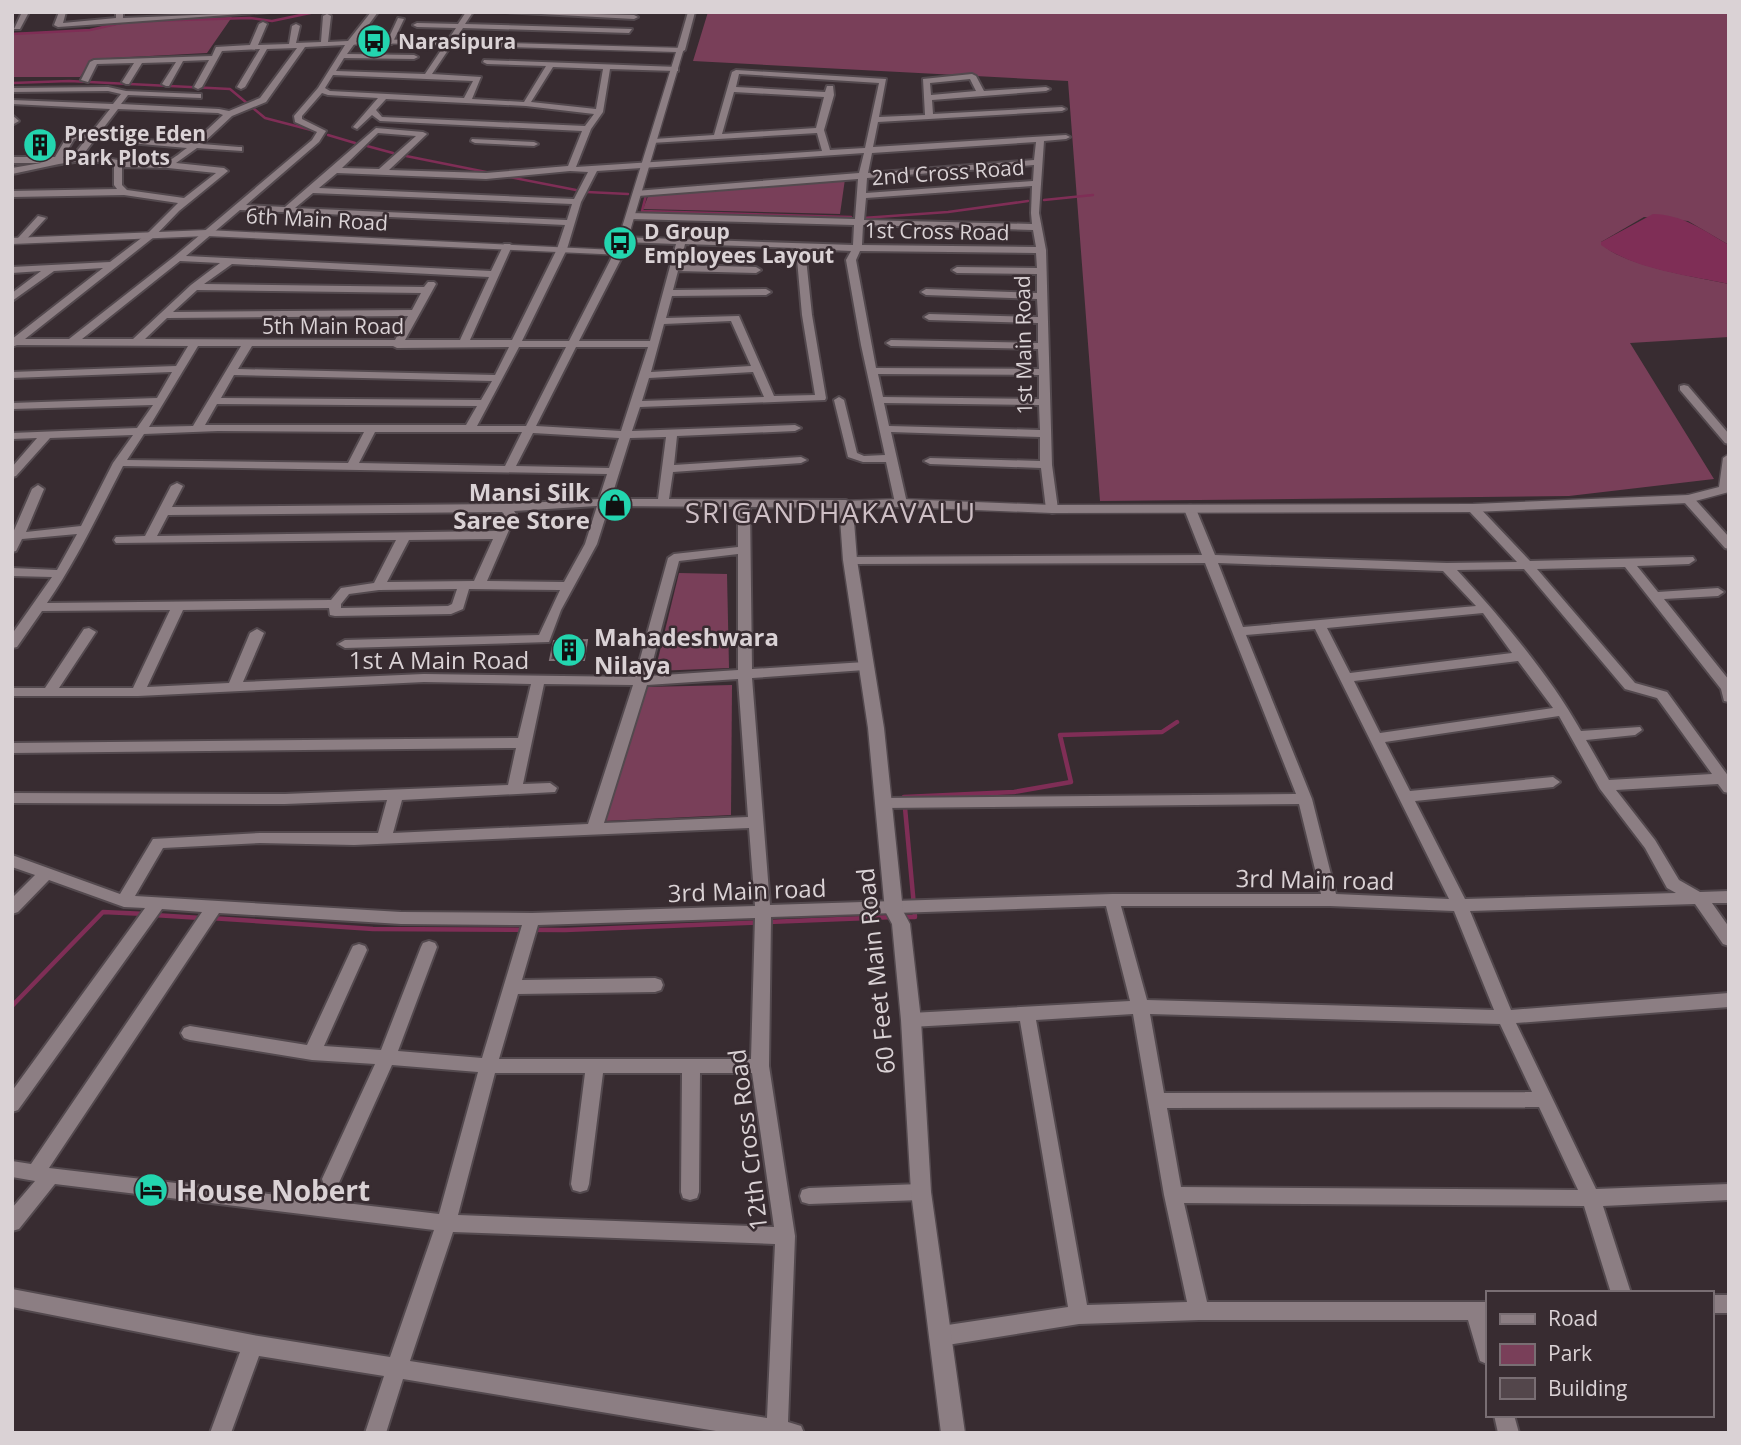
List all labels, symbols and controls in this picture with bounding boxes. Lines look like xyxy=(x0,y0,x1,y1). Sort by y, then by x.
bus stop icon: Narasipura xyxy=(355,22,393,60)
place label: Narasipura xyxy=(398,27,516,55)
place label: Prestige Eden Park Plots xyxy=(64,119,206,171)
building icon: Prestige Eden Park Plots xyxy=(21,126,59,164)
street label: 2nd Cross Road xyxy=(871,153,1025,191)
street label: 6th Main Road xyxy=(245,201,389,237)
street label: 1st Cross Road xyxy=(864,216,1010,246)
place label: D Group Employees Layout xyxy=(644,217,834,269)
bus stop icon: D Group Employees Layout xyxy=(601,224,639,262)
street label: 1st Main Road xyxy=(1008,275,1038,415)
street label: 5th Main Road xyxy=(262,312,404,340)
place label: Mansi Silk Saree Store xyxy=(453,475,590,536)
shop icon: Mansi Silk Saree Store xyxy=(596,486,634,524)
district label: SRIGANDHAKAVALU xyxy=(685,493,977,531)
place label: Mahadeshwara Nilaya xyxy=(594,620,779,681)
building icon: Mahadeshwara Nilaya xyxy=(550,631,588,669)
street label: 1st A Main Road xyxy=(349,643,529,676)
street label: 3rd Main road xyxy=(1235,861,1395,897)
street label: 60 Feet Main Road xyxy=(848,866,902,1076)
street label: 3rd Main road xyxy=(667,871,827,909)
street label: 12th Cross Road xyxy=(719,1047,775,1233)
hotel icon: House Nobert xyxy=(132,1171,170,1209)
place label: House Nobert xyxy=(176,1171,370,1209)
legend xyxy=(1486,1291,1713,1417)
text: Road xyxy=(1548,1304,1598,1332)
text: Park xyxy=(1548,1339,1592,1367)
text: Building xyxy=(1548,1374,1627,1402)

